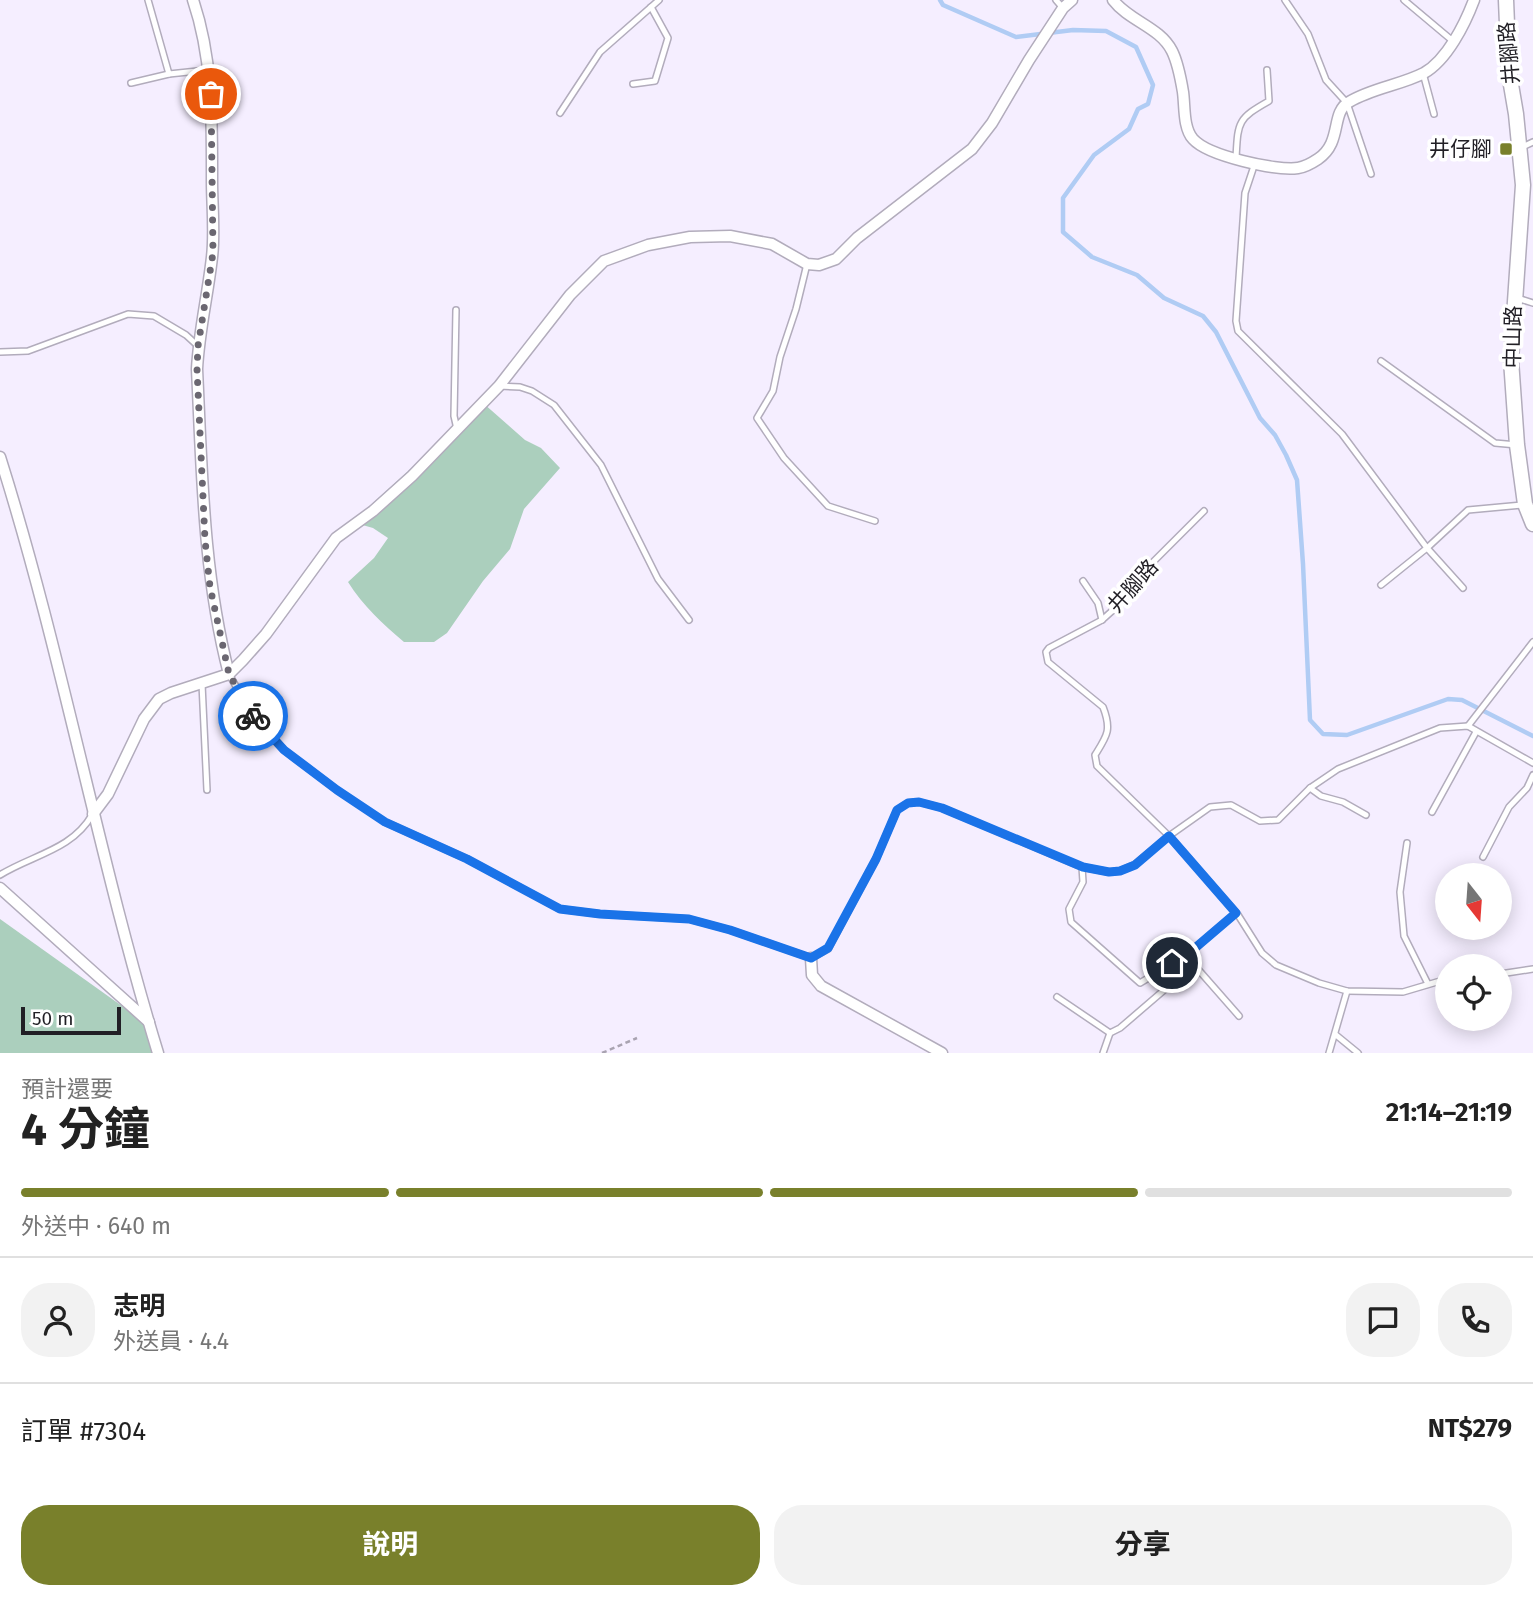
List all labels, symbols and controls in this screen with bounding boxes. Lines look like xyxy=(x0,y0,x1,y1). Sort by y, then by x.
street label: 井腳路 xyxy=(1493,20,1525,86)
pin xyxy=(181,64,241,124)
icon: bag xyxy=(192,75,230,113)
place label: 井仔腳 xyxy=(1429,136,1492,162)
marker: 井仔腳 xyxy=(1498,141,1514,157)
street label: 中山路 xyxy=(1499,305,1527,369)
street label: 井腳路 xyxy=(1102,554,1164,618)
courier xyxy=(218,681,288,751)
icon: bike xyxy=(234,697,272,735)
north arrow xyxy=(1435,863,1512,940)
map controls xyxy=(1435,863,1512,1031)
pin xyxy=(1142,933,1202,993)
icon: home xyxy=(1153,944,1191,982)
button: locate xyxy=(1435,954,1512,1031)
scale bar xyxy=(21,1004,121,1036)
text: 50 m xyxy=(32,1007,73,1030)
text: 預計還要 xyxy=(21,1075,113,1103)
text: 21:14–21:19 xyxy=(1386,1097,1512,1128)
text: 4 分鐘 xyxy=(21,1102,150,1157)
text: 外送中 · 640 m xyxy=(21,1212,171,1240)
button: person xyxy=(21,1283,95,1357)
button: chat xyxy=(1346,1283,1420,1357)
button: phone xyxy=(1438,1283,1512,1357)
text: 志明 xyxy=(113,1291,165,1322)
text: 外送員 · 4.4 xyxy=(113,1327,229,1355)
text: NT$279 xyxy=(1428,1413,1512,1444)
text: 訂單 #7304 xyxy=(21,1416,146,1447)
button: 說明 xyxy=(21,1505,760,1585)
button: 分享 xyxy=(774,1505,1512,1585)

